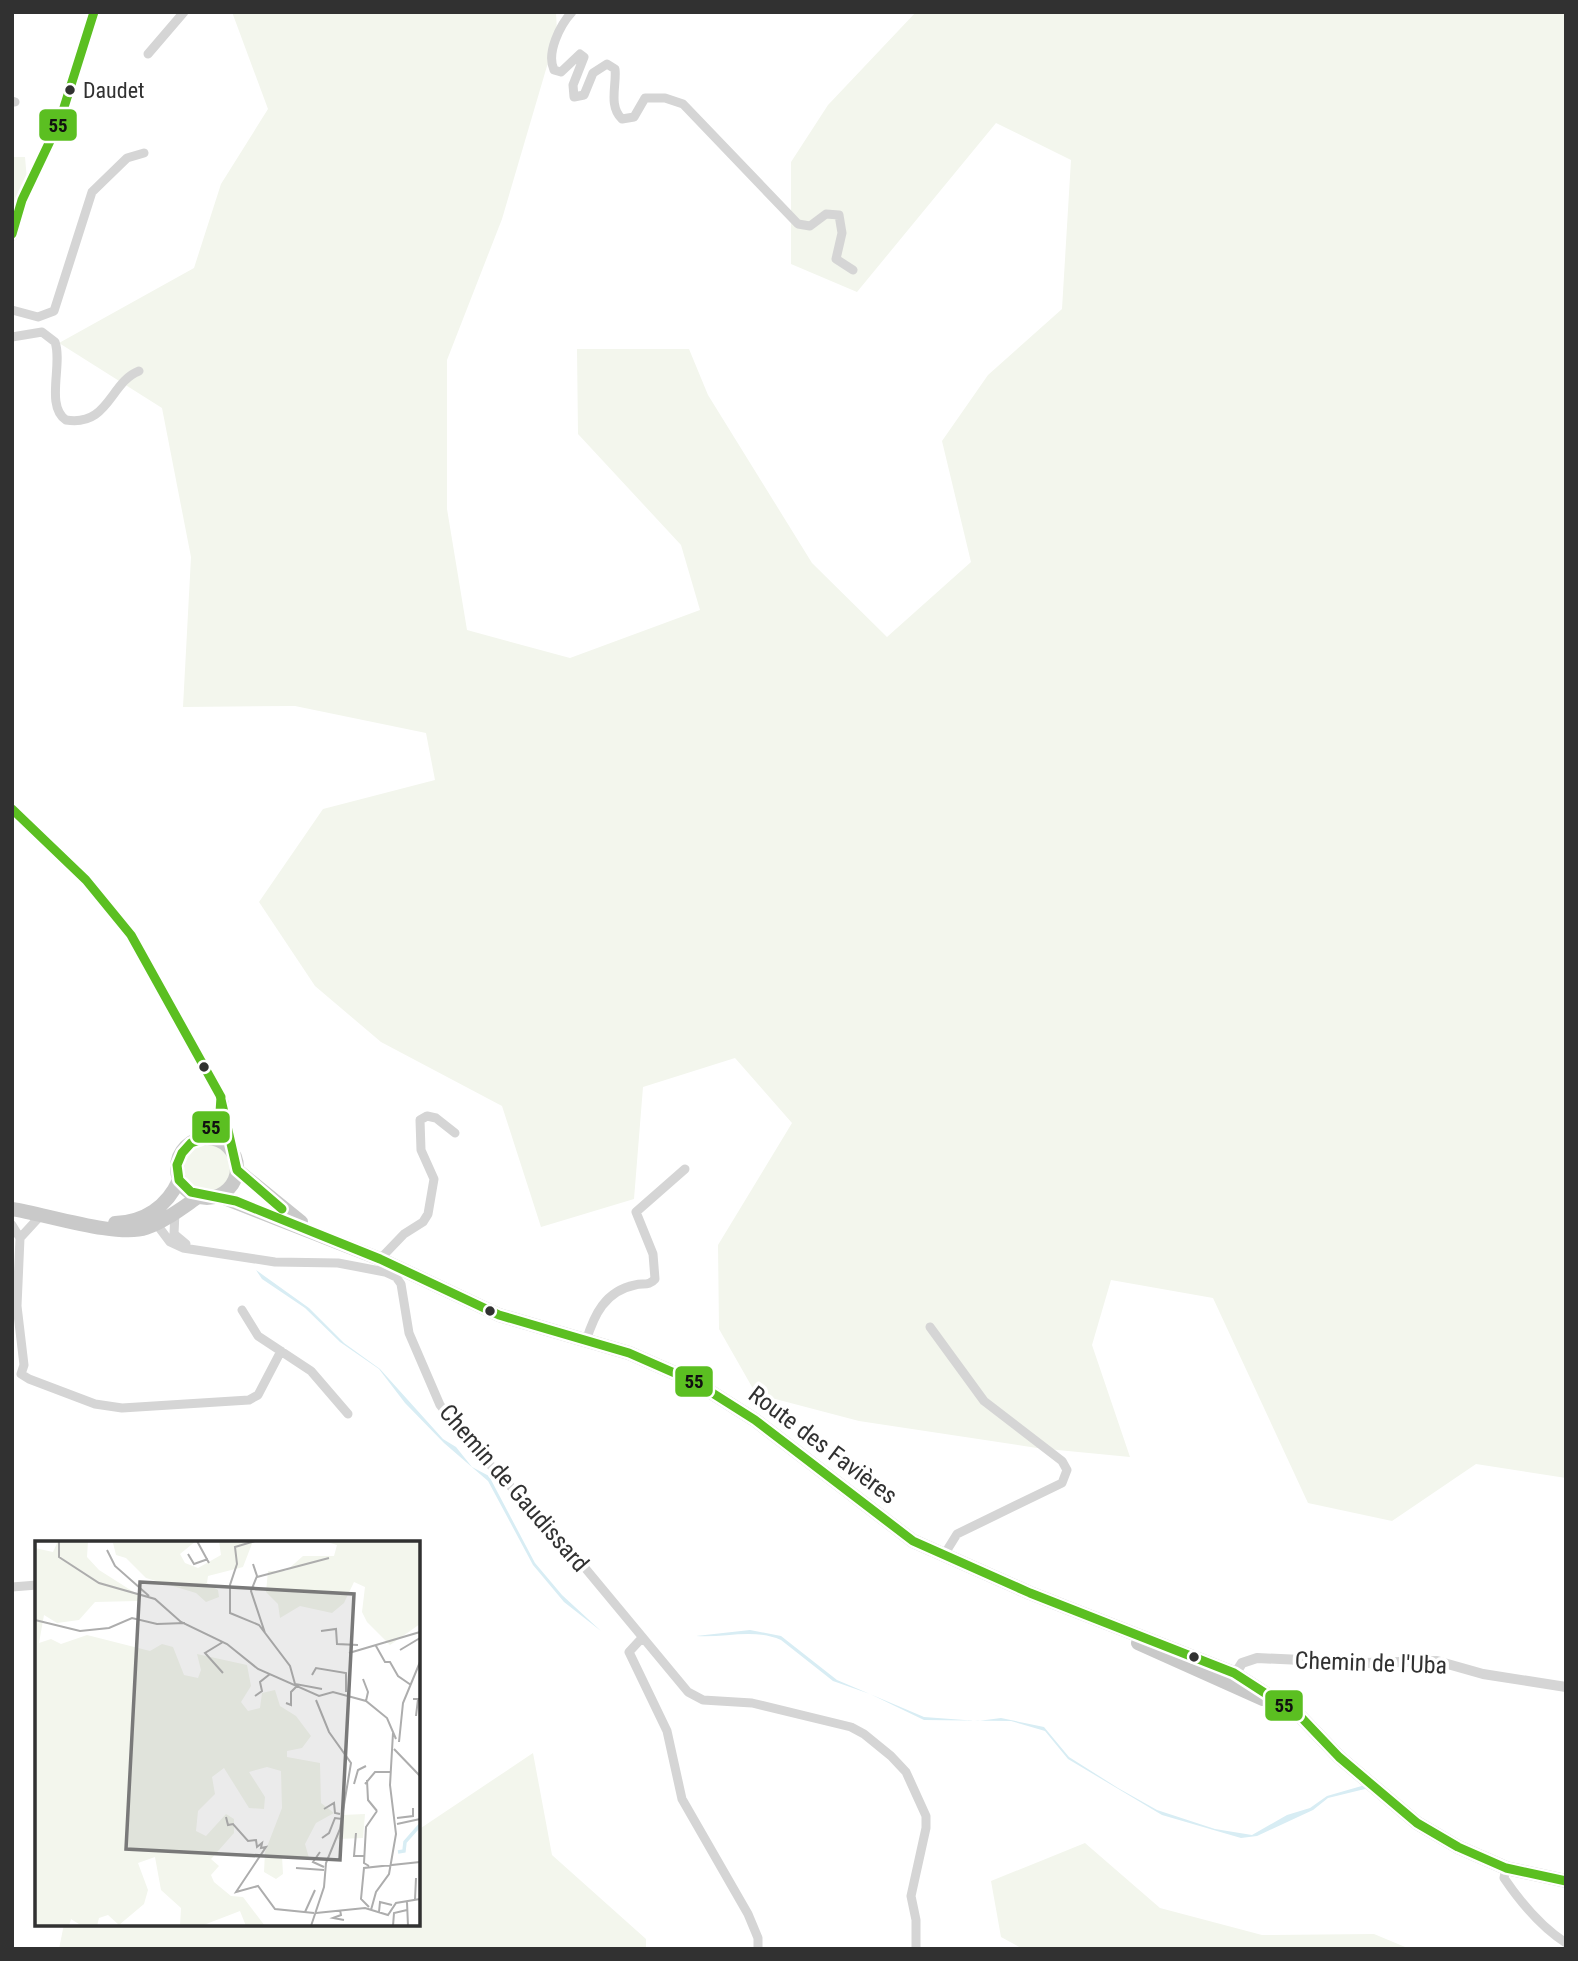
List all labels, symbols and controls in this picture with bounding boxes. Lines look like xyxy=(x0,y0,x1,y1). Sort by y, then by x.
place label: Daudet xyxy=(83,78,144,103)
marker: Daudet xyxy=(63,83,77,97)
line badge: 55 xyxy=(38,108,78,142)
text: 55 xyxy=(48,114,68,137)
unlabelled marker xyxy=(197,1060,211,1074)
line badge: 55 xyxy=(191,1110,231,1144)
text: 55 xyxy=(201,1116,221,1139)
unlabelled marker xyxy=(483,1304,497,1318)
line badge: 55 xyxy=(674,1365,714,1398)
text: 55 xyxy=(684,1370,704,1393)
street label: Route des Favières xyxy=(743,1380,903,1510)
street label: Chemin de Gaudissard xyxy=(434,1398,594,1578)
inset map xyxy=(35,1541,420,1926)
street label: Chemin de l'Uba xyxy=(1294,1646,1448,1680)
unlabelled marker xyxy=(1187,1650,1201,1664)
line badge: 55 xyxy=(1264,1689,1304,1722)
text: 55 xyxy=(1274,1694,1294,1717)

